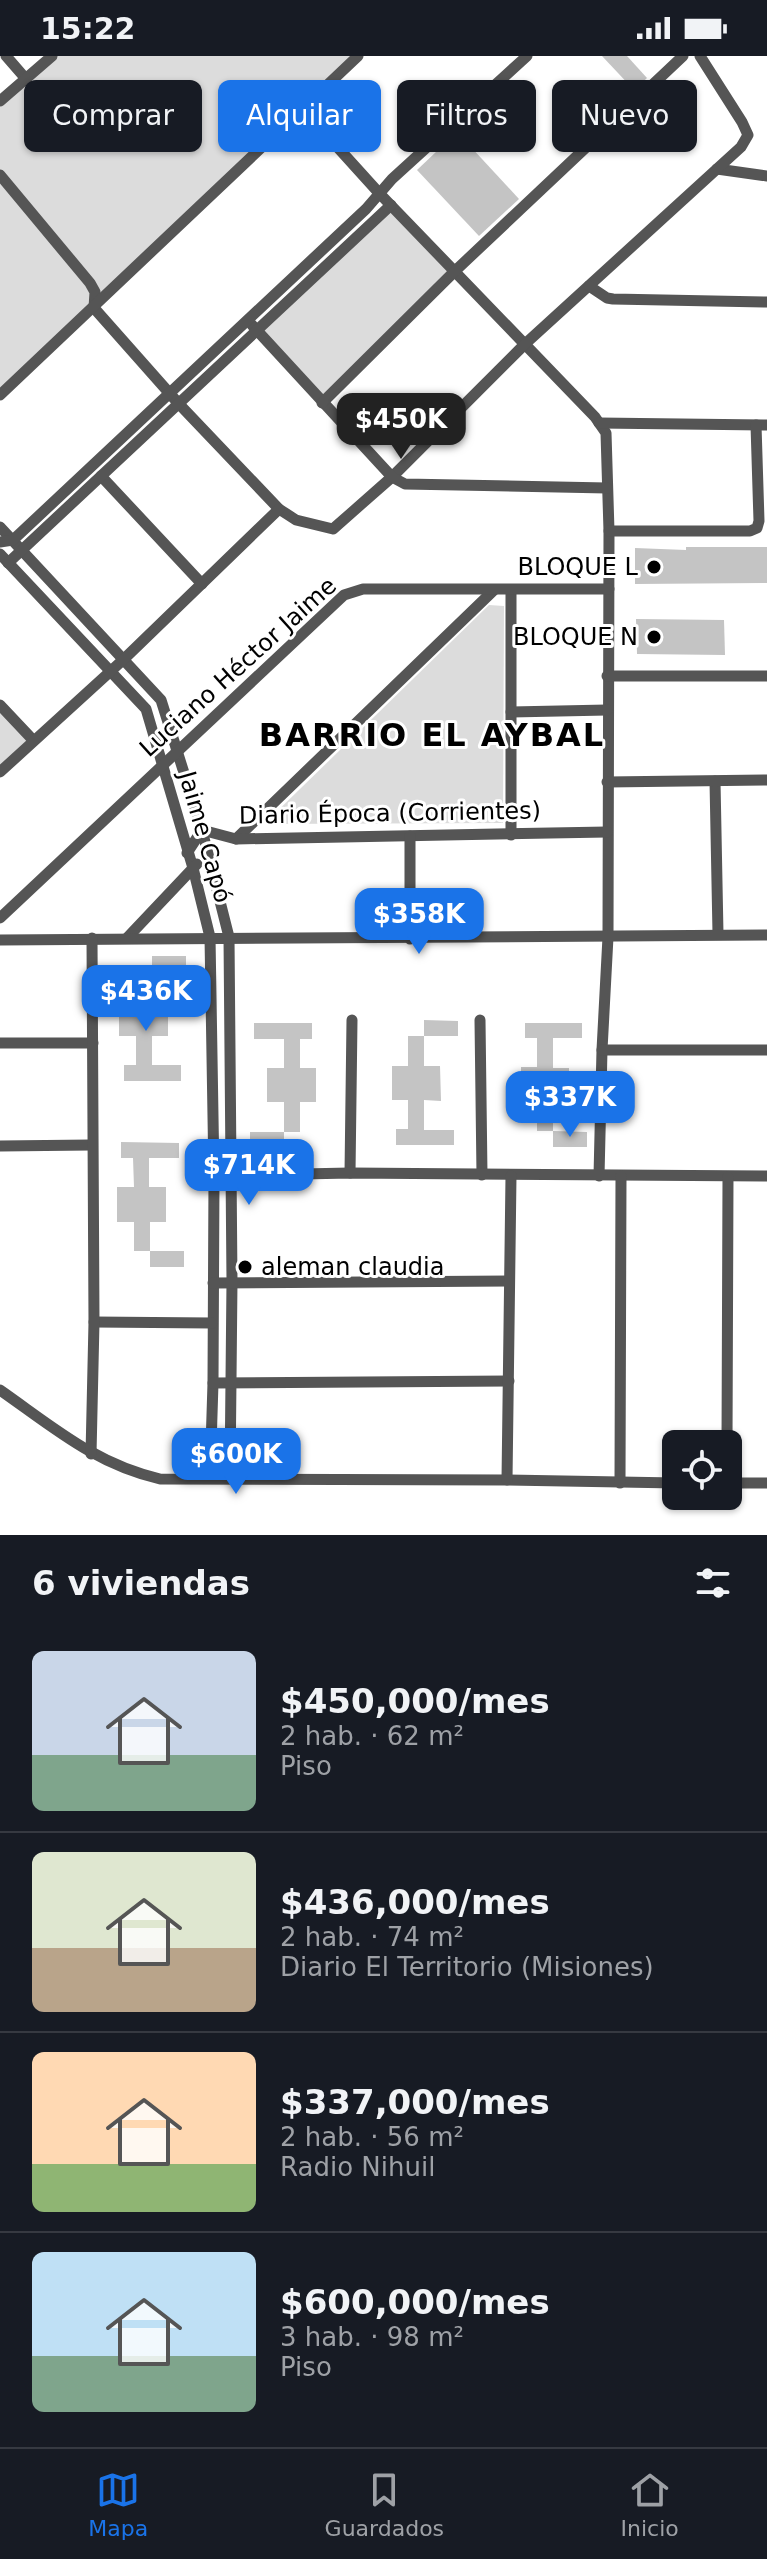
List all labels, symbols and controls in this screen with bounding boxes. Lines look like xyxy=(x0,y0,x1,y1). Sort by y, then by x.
text: 15:22 xyxy=(40,11,136,46)
chip: Comprar xyxy=(24,80,202,152)
chip: Alquilar xyxy=(218,80,381,152)
chip: Filtros xyxy=(397,80,536,152)
chip: Nuevo xyxy=(552,80,697,152)
pin: $450K xyxy=(345,393,457,461)
text: $450K xyxy=(355,404,447,434)
place label: BLOQUE L xyxy=(518,553,639,581)
marker: BLOQUE L xyxy=(645,558,663,576)
street label: Luciano Héctor Jaime xyxy=(134,571,342,763)
place label: BLOQUE N xyxy=(513,623,638,651)
marker: BLOQUE N xyxy=(645,628,663,646)
district label: BARRIO EL AYBAL xyxy=(259,716,605,754)
street label: Jaime Capó xyxy=(172,766,237,906)
street label: Diario Época (Corrientes) xyxy=(239,795,541,830)
pin: $358K xyxy=(363,888,475,956)
text: $358K xyxy=(373,899,465,929)
pin: $436K xyxy=(90,965,202,1033)
text: $436K xyxy=(100,976,192,1006)
pin: $337K xyxy=(514,1071,626,1139)
text: $337K xyxy=(524,1082,616,1112)
pin: $714K xyxy=(193,1139,305,1207)
text: $714K xyxy=(203,1150,295,1180)
place label: aleman claudia xyxy=(261,1253,444,1281)
marker: aleman claudia xyxy=(236,1258,254,1276)
pin: $600K xyxy=(180,1428,292,1496)
map controls xyxy=(662,1430,742,1510)
button: locate xyxy=(662,1430,742,1510)
text: $600K xyxy=(190,1439,282,1469)
icon: filters xyxy=(691,1561,735,1605)
text: 6 viviendas xyxy=(32,1563,250,1603)
text: $450,000/mes xyxy=(280,1681,550,1721)
icon: home xyxy=(96,1683,192,1779)
text: 2 hab. · 62 m² xyxy=(280,1721,464,1751)
text: Piso xyxy=(280,1751,332,1781)
text: $436,000/mes xyxy=(280,1882,550,1922)
icon: home xyxy=(96,1884,192,1980)
text: 2 hab. · 74 m² xyxy=(280,1922,464,1952)
text: Diario El Territorio (Misiones) xyxy=(280,1952,654,1982)
text: $337,000/mes xyxy=(280,2082,550,2122)
icon: home xyxy=(96,2084,192,2180)
text: 2 hab. · 56 m² xyxy=(280,2122,464,2152)
text: Radio Nihuil xyxy=(280,2152,435,2182)
text: $600,000/mes xyxy=(280,2282,550,2322)
icon: home xyxy=(96,2284,192,2380)
text: 3 hab. · 98 m² xyxy=(280,2322,464,2352)
text: Piso xyxy=(280,2352,332,2382)
tab: Mapa xyxy=(88,2468,148,2541)
tab: Guardados xyxy=(325,2468,444,2541)
tab: Inicio xyxy=(621,2468,679,2541)

